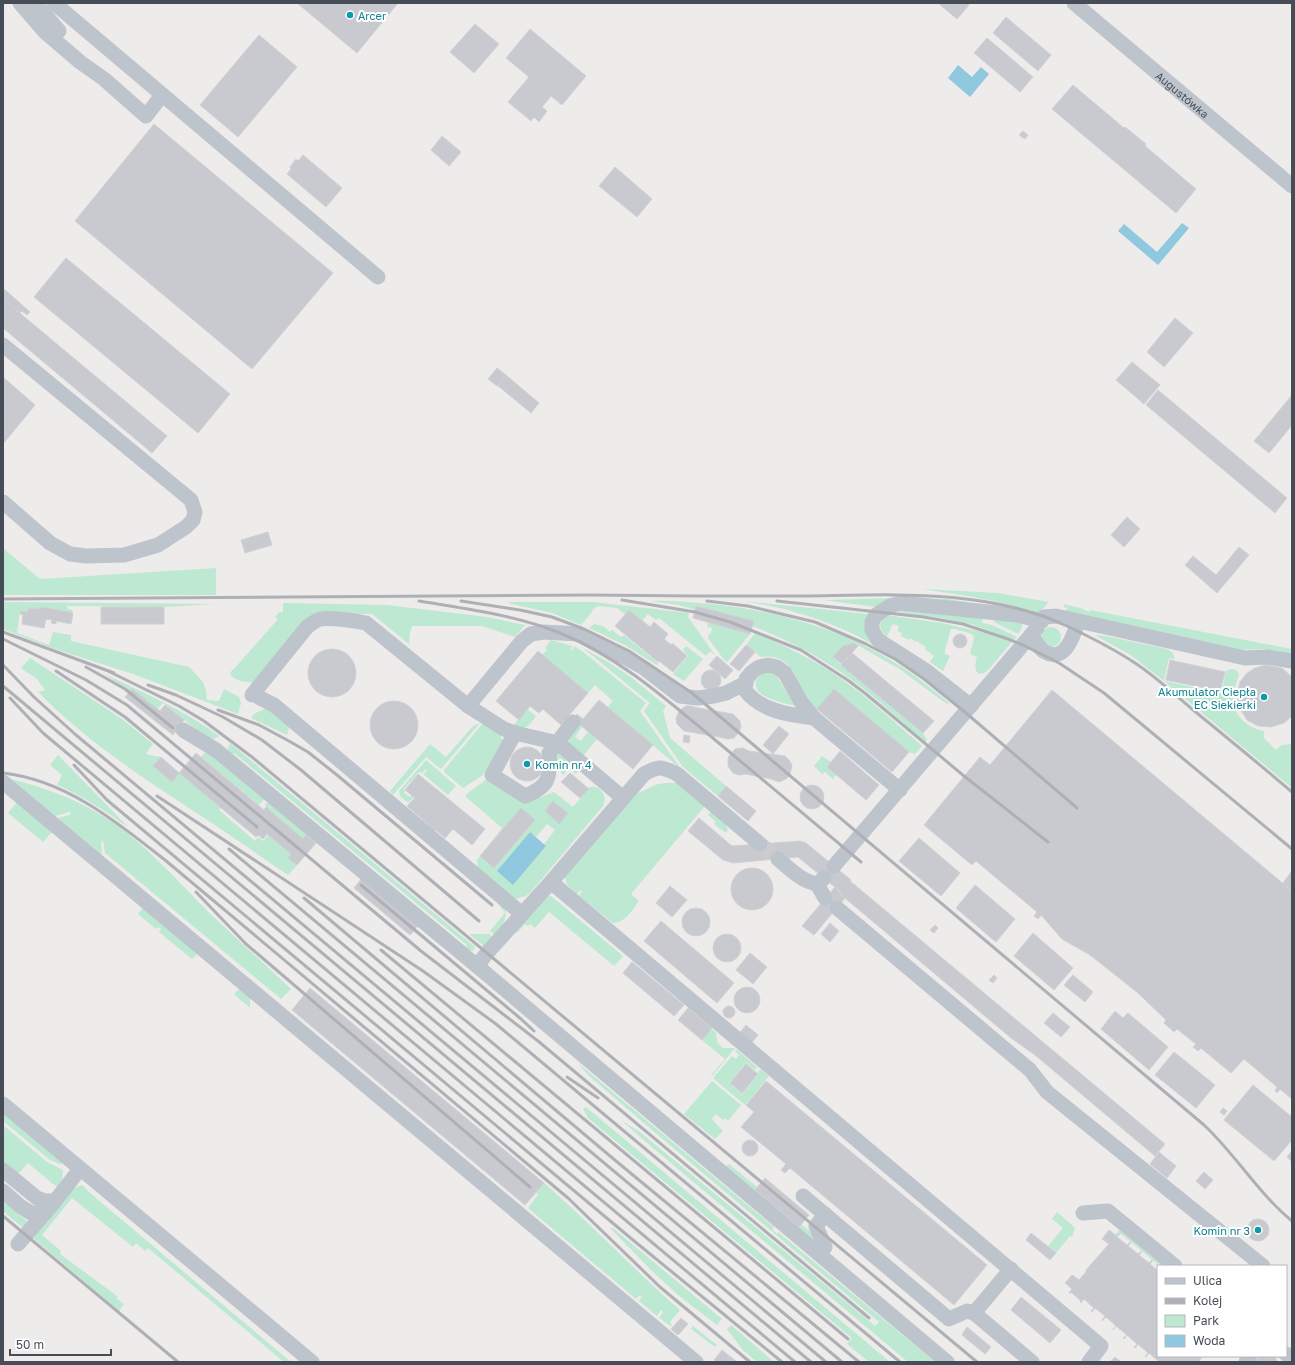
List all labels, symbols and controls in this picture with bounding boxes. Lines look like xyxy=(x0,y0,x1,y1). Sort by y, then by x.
place label: Arcer xyxy=(358,9,387,22)
marker: Arcer xyxy=(345,10,355,20)
street label: Augustówka xyxy=(1154,68,1212,120)
place label: Akumulator Ciepła EC Siekierki xyxy=(1158,685,1256,711)
marker: Akumulator Ciepła EC Siekierki xyxy=(1259,692,1269,702)
place label: Komin nr 4 xyxy=(535,758,592,771)
marker: Komin nr 4 xyxy=(522,759,532,769)
place label: Komin nr 3 xyxy=(1194,1224,1250,1237)
marker: Komin nr 3 xyxy=(1253,1225,1263,1235)
legend xyxy=(1157,1265,1287,1357)
text: Ulica xyxy=(1193,1273,1222,1288)
text: Kolej xyxy=(1193,1293,1222,1308)
text: Park xyxy=(1193,1313,1219,1328)
scale bar xyxy=(10,1331,111,1357)
text: Woda xyxy=(1193,1333,1225,1348)
text: 50 m xyxy=(16,1337,44,1352)

